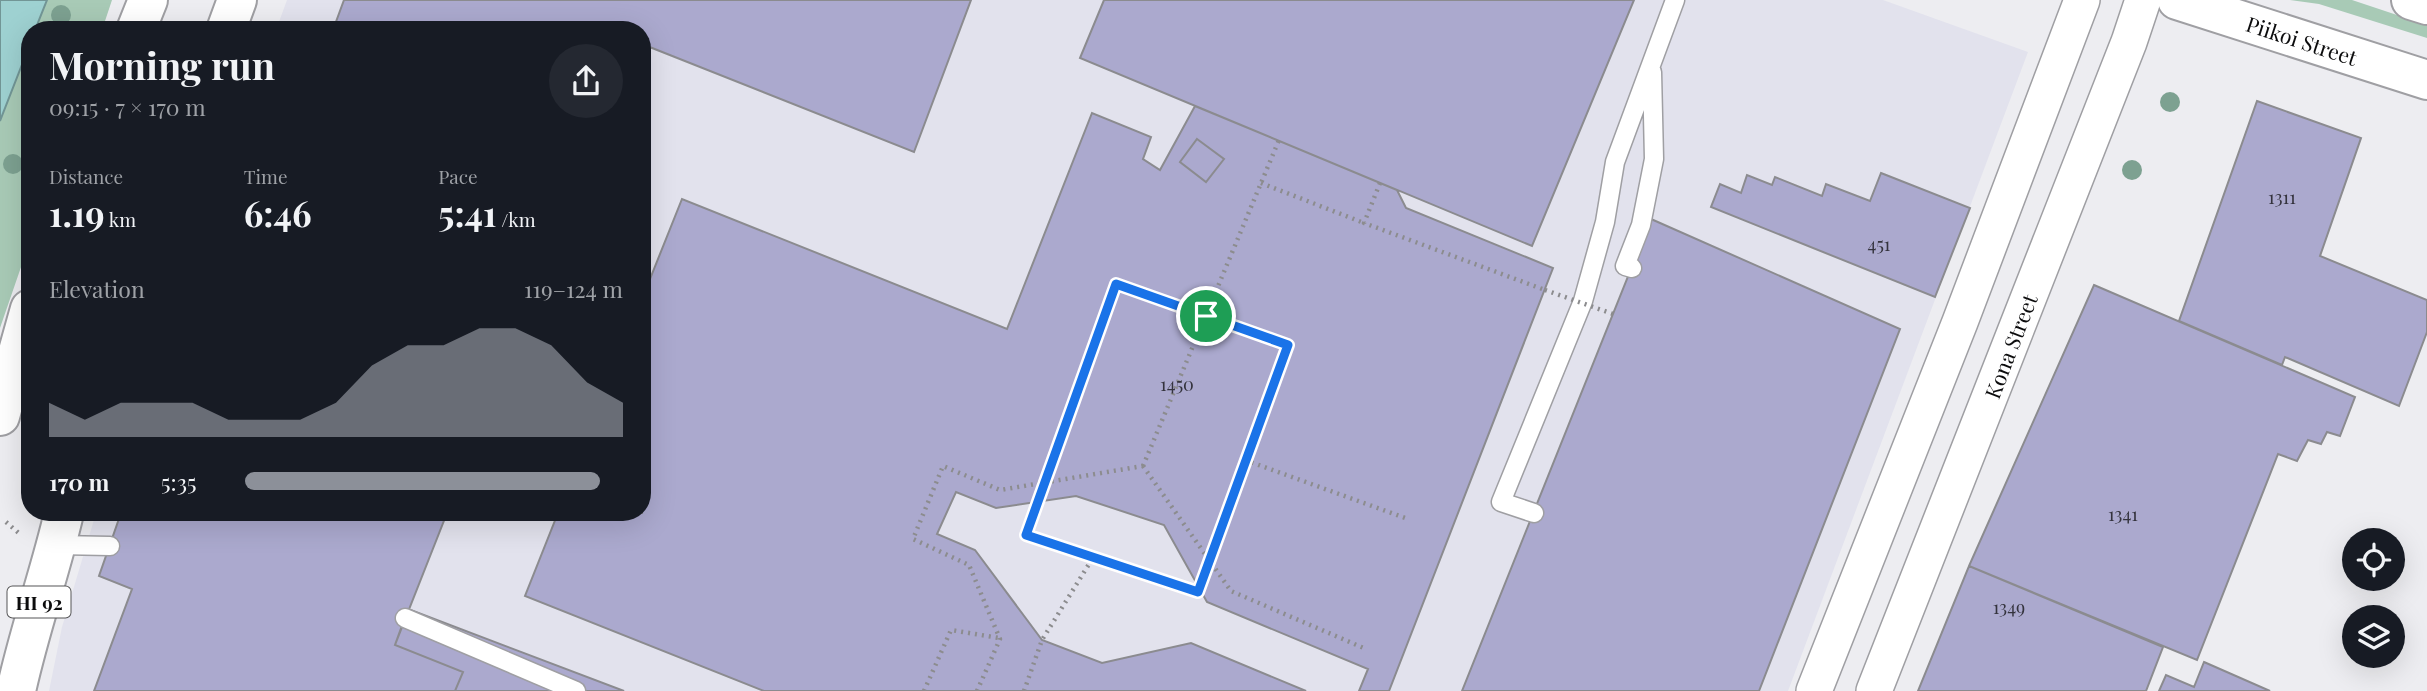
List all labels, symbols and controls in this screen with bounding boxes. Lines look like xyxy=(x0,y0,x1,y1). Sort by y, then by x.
street label: Piikoi Street xyxy=(2243,9,2361,71)
text: Morning run xyxy=(49,39,275,90)
button: share xyxy=(549,44,623,118)
text: 09:15 · 7 × 170 m xyxy=(49,91,206,122)
text: Distance xyxy=(49,163,123,189)
text: Time xyxy=(244,163,288,189)
text: Pace xyxy=(438,163,478,189)
house number: 1311 xyxy=(2268,185,2296,209)
text: 1.19 xyxy=(49,189,105,236)
text: 6:46 xyxy=(244,189,312,236)
text: 5:41 xyxy=(438,189,496,236)
text: km xyxy=(105,206,136,232)
text: /km xyxy=(496,206,536,232)
house number: 451 xyxy=(1867,232,1891,256)
text: Elevation xyxy=(49,273,145,304)
text: 119–124 m xyxy=(524,273,623,304)
pin xyxy=(1176,286,1236,346)
street label: Kona Street xyxy=(1977,289,2043,402)
icon: arrive xyxy=(1187,297,1225,335)
house number: 1450 xyxy=(1160,372,1194,396)
text: 170 m xyxy=(49,466,109,497)
text: 5:35 xyxy=(161,466,197,497)
house number: 1341 xyxy=(2108,502,2138,526)
map controls xyxy=(2342,528,2405,668)
button: locate xyxy=(2342,528,2405,591)
road number: HI 92 xyxy=(7,586,70,618)
house number: 1349 xyxy=(1993,595,2025,619)
button: layers xyxy=(2342,605,2405,668)

